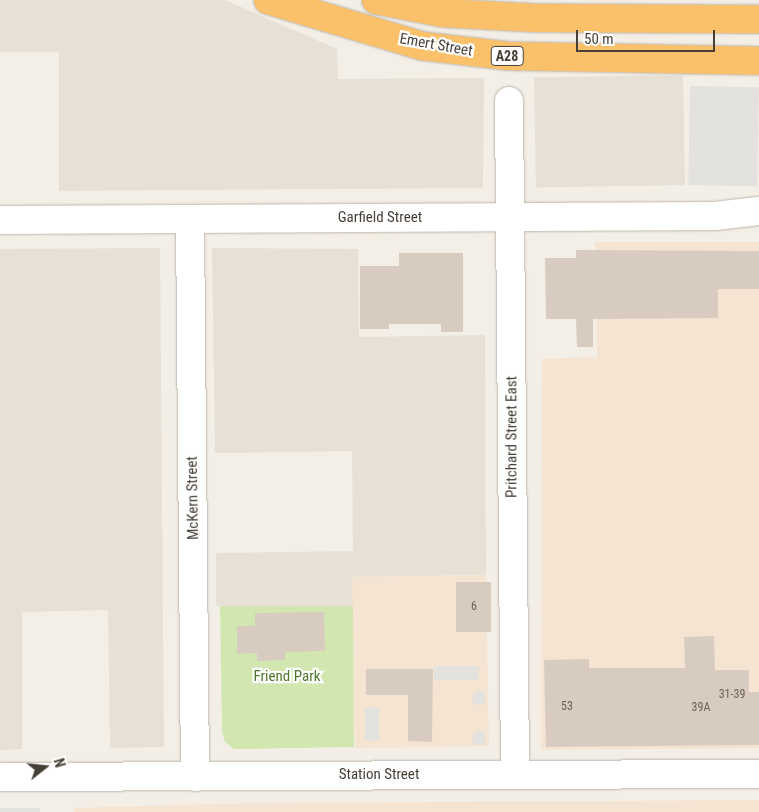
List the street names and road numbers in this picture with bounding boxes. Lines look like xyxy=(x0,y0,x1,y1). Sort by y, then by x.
street label: Emert Street xyxy=(398,30,474,60)
road number: A28 xyxy=(490,44,524,68)
street label: Garfield Street xyxy=(338,209,422,227)
street label: Pritchard Street East xyxy=(503,376,521,498)
street label: McKern Street xyxy=(183,456,203,540)
street label: Station Street xyxy=(339,766,419,784)

